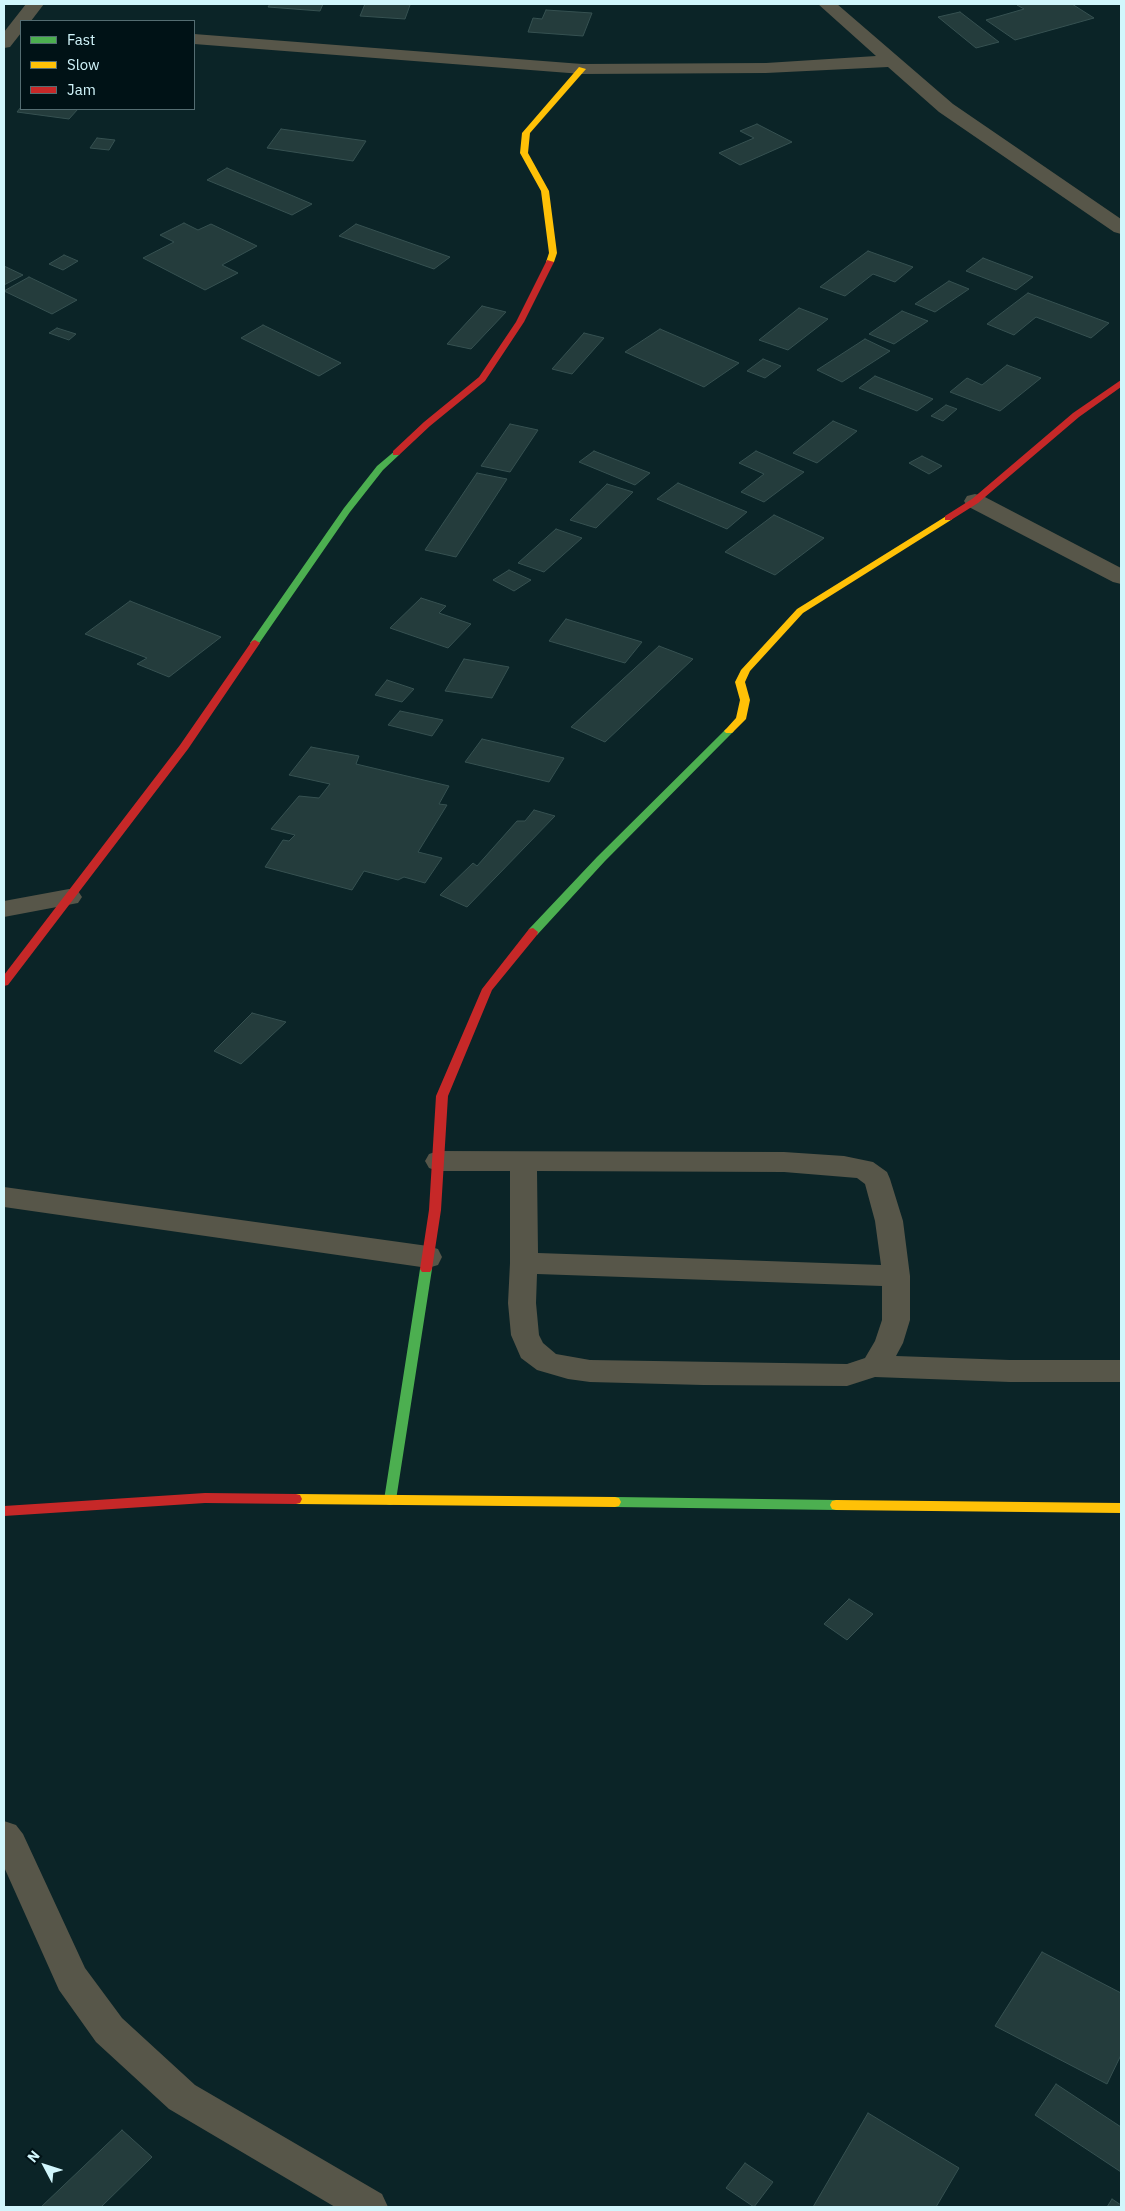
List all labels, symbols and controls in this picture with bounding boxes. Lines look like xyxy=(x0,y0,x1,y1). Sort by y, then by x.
legend xyxy=(20,20,195,110)
text: Fast xyxy=(67,30,95,49)
text: Slow xyxy=(67,55,100,74)
text: Jam xyxy=(67,80,96,99)
north arrow xyxy=(20,2141,70,2191)
text: N xyxy=(23,2147,44,2166)

